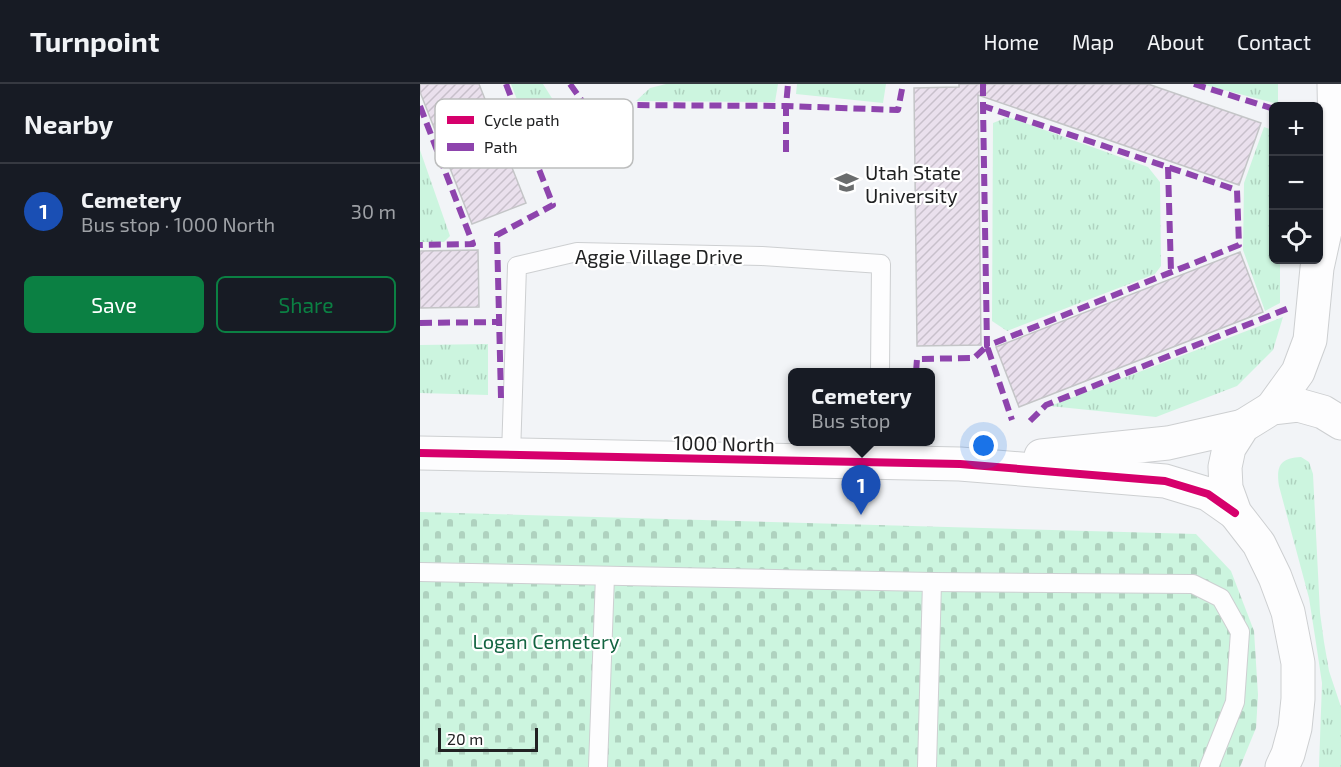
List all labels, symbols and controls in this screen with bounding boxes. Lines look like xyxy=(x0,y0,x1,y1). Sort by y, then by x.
text: Turnpoint xyxy=(30,24,159,58)
text: Home xyxy=(983,29,1039,54)
text: Map xyxy=(1072,29,1114,54)
text: About xyxy=(1147,29,1204,54)
text: Contact xyxy=(1237,29,1311,54)
legend xyxy=(435,99,633,168)
map controls xyxy=(1269,102,1323,264)
button: + xyxy=(1269,102,1323,156)
text: Nearby xyxy=(24,108,113,139)
text: Cycle path xyxy=(484,110,560,129)
text: Path xyxy=(484,137,518,156)
button: − xyxy=(1269,156,1323,210)
place label: Utah State University xyxy=(865,160,961,207)
school or university icon: Utah State University xyxy=(834,170,860,196)
text: Cemetery xyxy=(81,186,181,212)
text: 1 xyxy=(39,199,48,223)
text: 30 m xyxy=(351,199,396,223)
button: locate xyxy=(1269,210,1323,264)
text: Bus stop · 1000 North xyxy=(81,212,275,236)
street label: Aggie Village Drive xyxy=(575,244,743,268)
button: Save xyxy=(24,276,204,333)
button: Share xyxy=(216,276,396,333)
popup xyxy=(788,368,935,446)
text: Cemetery xyxy=(811,382,912,408)
text: Bus stop xyxy=(811,408,890,432)
street label: 1000 North xyxy=(673,430,775,456)
your location xyxy=(969,431,998,460)
pin: 1 xyxy=(842,466,880,515)
park label: Logan Cemetery xyxy=(472,629,620,653)
scale bar xyxy=(438,725,538,752)
text: 20 m xyxy=(447,729,483,748)

